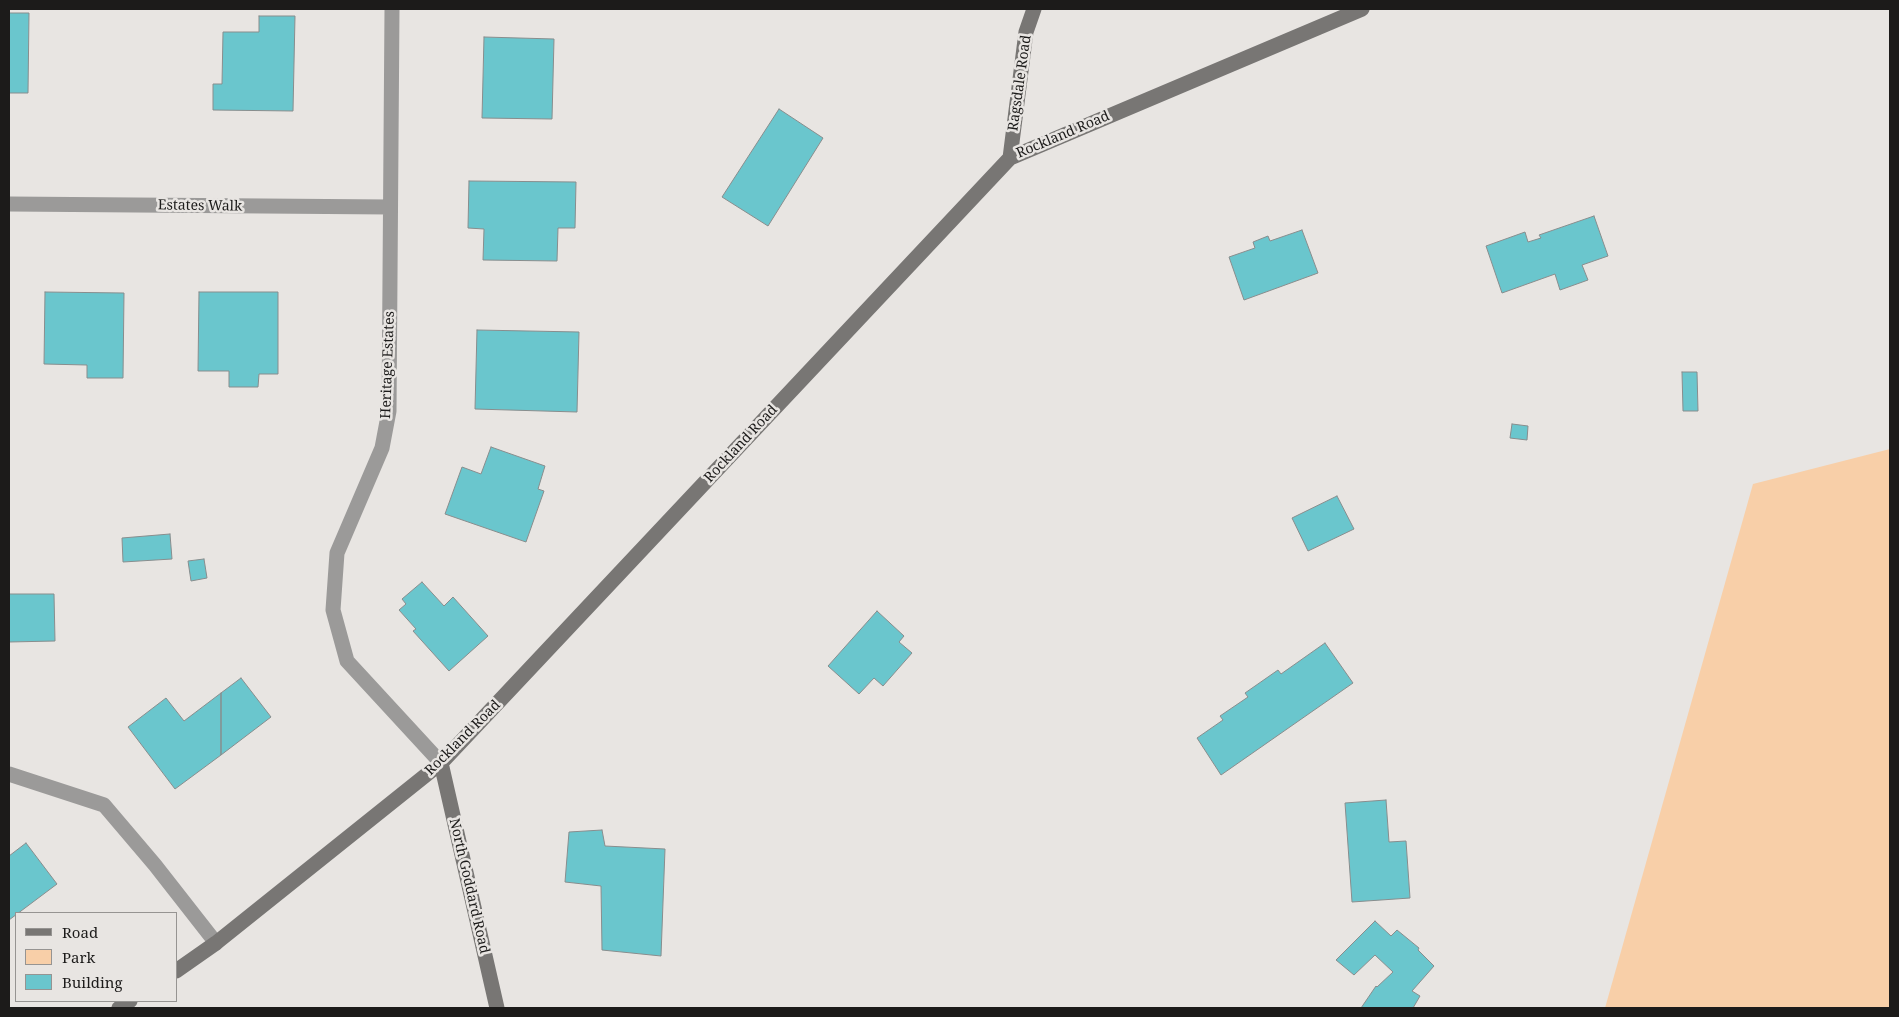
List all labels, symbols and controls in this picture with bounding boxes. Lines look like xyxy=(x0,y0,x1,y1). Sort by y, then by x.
street label: Ragsdale Road xyxy=(1005,34,1035,132)
street label: Rockland Road xyxy=(1014,108,1112,162)
street label: Estates Walk xyxy=(158,197,242,215)
street label: Heritage Estates xyxy=(378,311,398,419)
street label: Rockland Road xyxy=(701,402,781,486)
street label: Rockland Road xyxy=(422,697,504,779)
street label: North Goddard Road xyxy=(445,817,493,955)
legend xyxy=(15,912,178,1002)
text: Road xyxy=(62,922,98,942)
text: Park xyxy=(62,947,95,967)
text: Building xyxy=(62,972,123,992)

